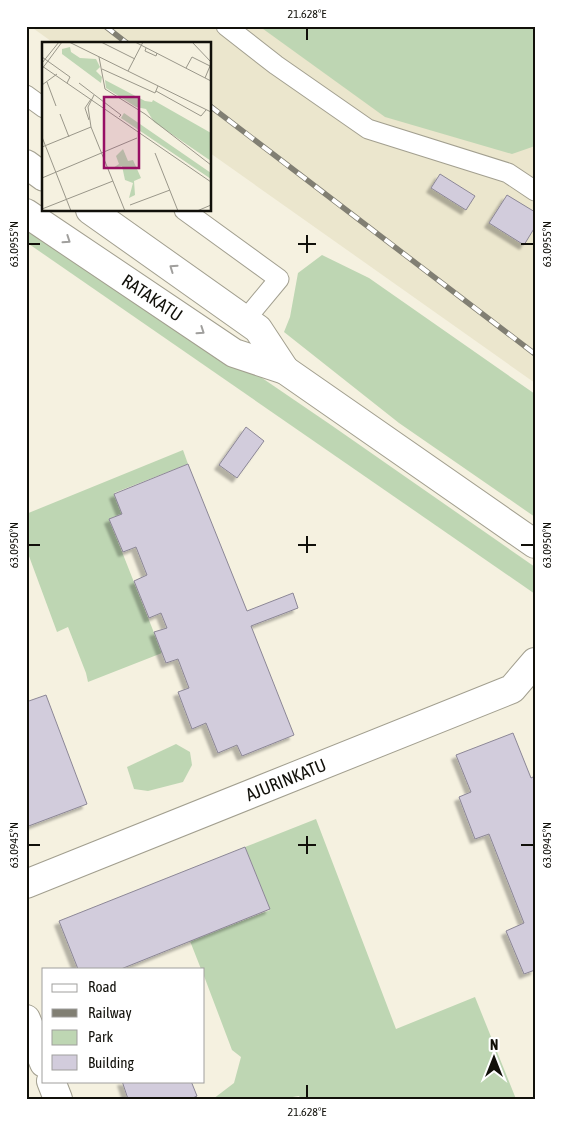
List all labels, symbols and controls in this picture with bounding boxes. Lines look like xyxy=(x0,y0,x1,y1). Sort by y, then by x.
text: 21.628°E xyxy=(288,7,326,21)
inset map xyxy=(42,42,211,211)
text: 63.0955°N xyxy=(7,221,21,267)
text: 63.0955°N xyxy=(540,221,554,267)
one-way arrow xyxy=(61,234,70,243)
one-way arrow xyxy=(169,265,178,274)
street label: RATAKATU xyxy=(118,270,187,325)
one-way arrow xyxy=(195,325,205,334)
text: 63.0950°N xyxy=(7,522,21,568)
text: 63.0950°N xyxy=(540,522,554,568)
street label: AJURINKATU xyxy=(243,754,329,805)
text: 63.0945°N xyxy=(7,822,21,868)
text: 63.0945°N xyxy=(540,822,554,868)
legend xyxy=(42,968,205,1082)
text: Road xyxy=(88,978,117,995)
text: Railway xyxy=(88,1004,132,1021)
text: Park xyxy=(88,1028,113,1045)
north arrow xyxy=(468,1032,518,1082)
text: N xyxy=(490,1037,498,1053)
text: Building xyxy=(88,1054,134,1071)
text: 21.628°E xyxy=(288,1105,326,1119)

